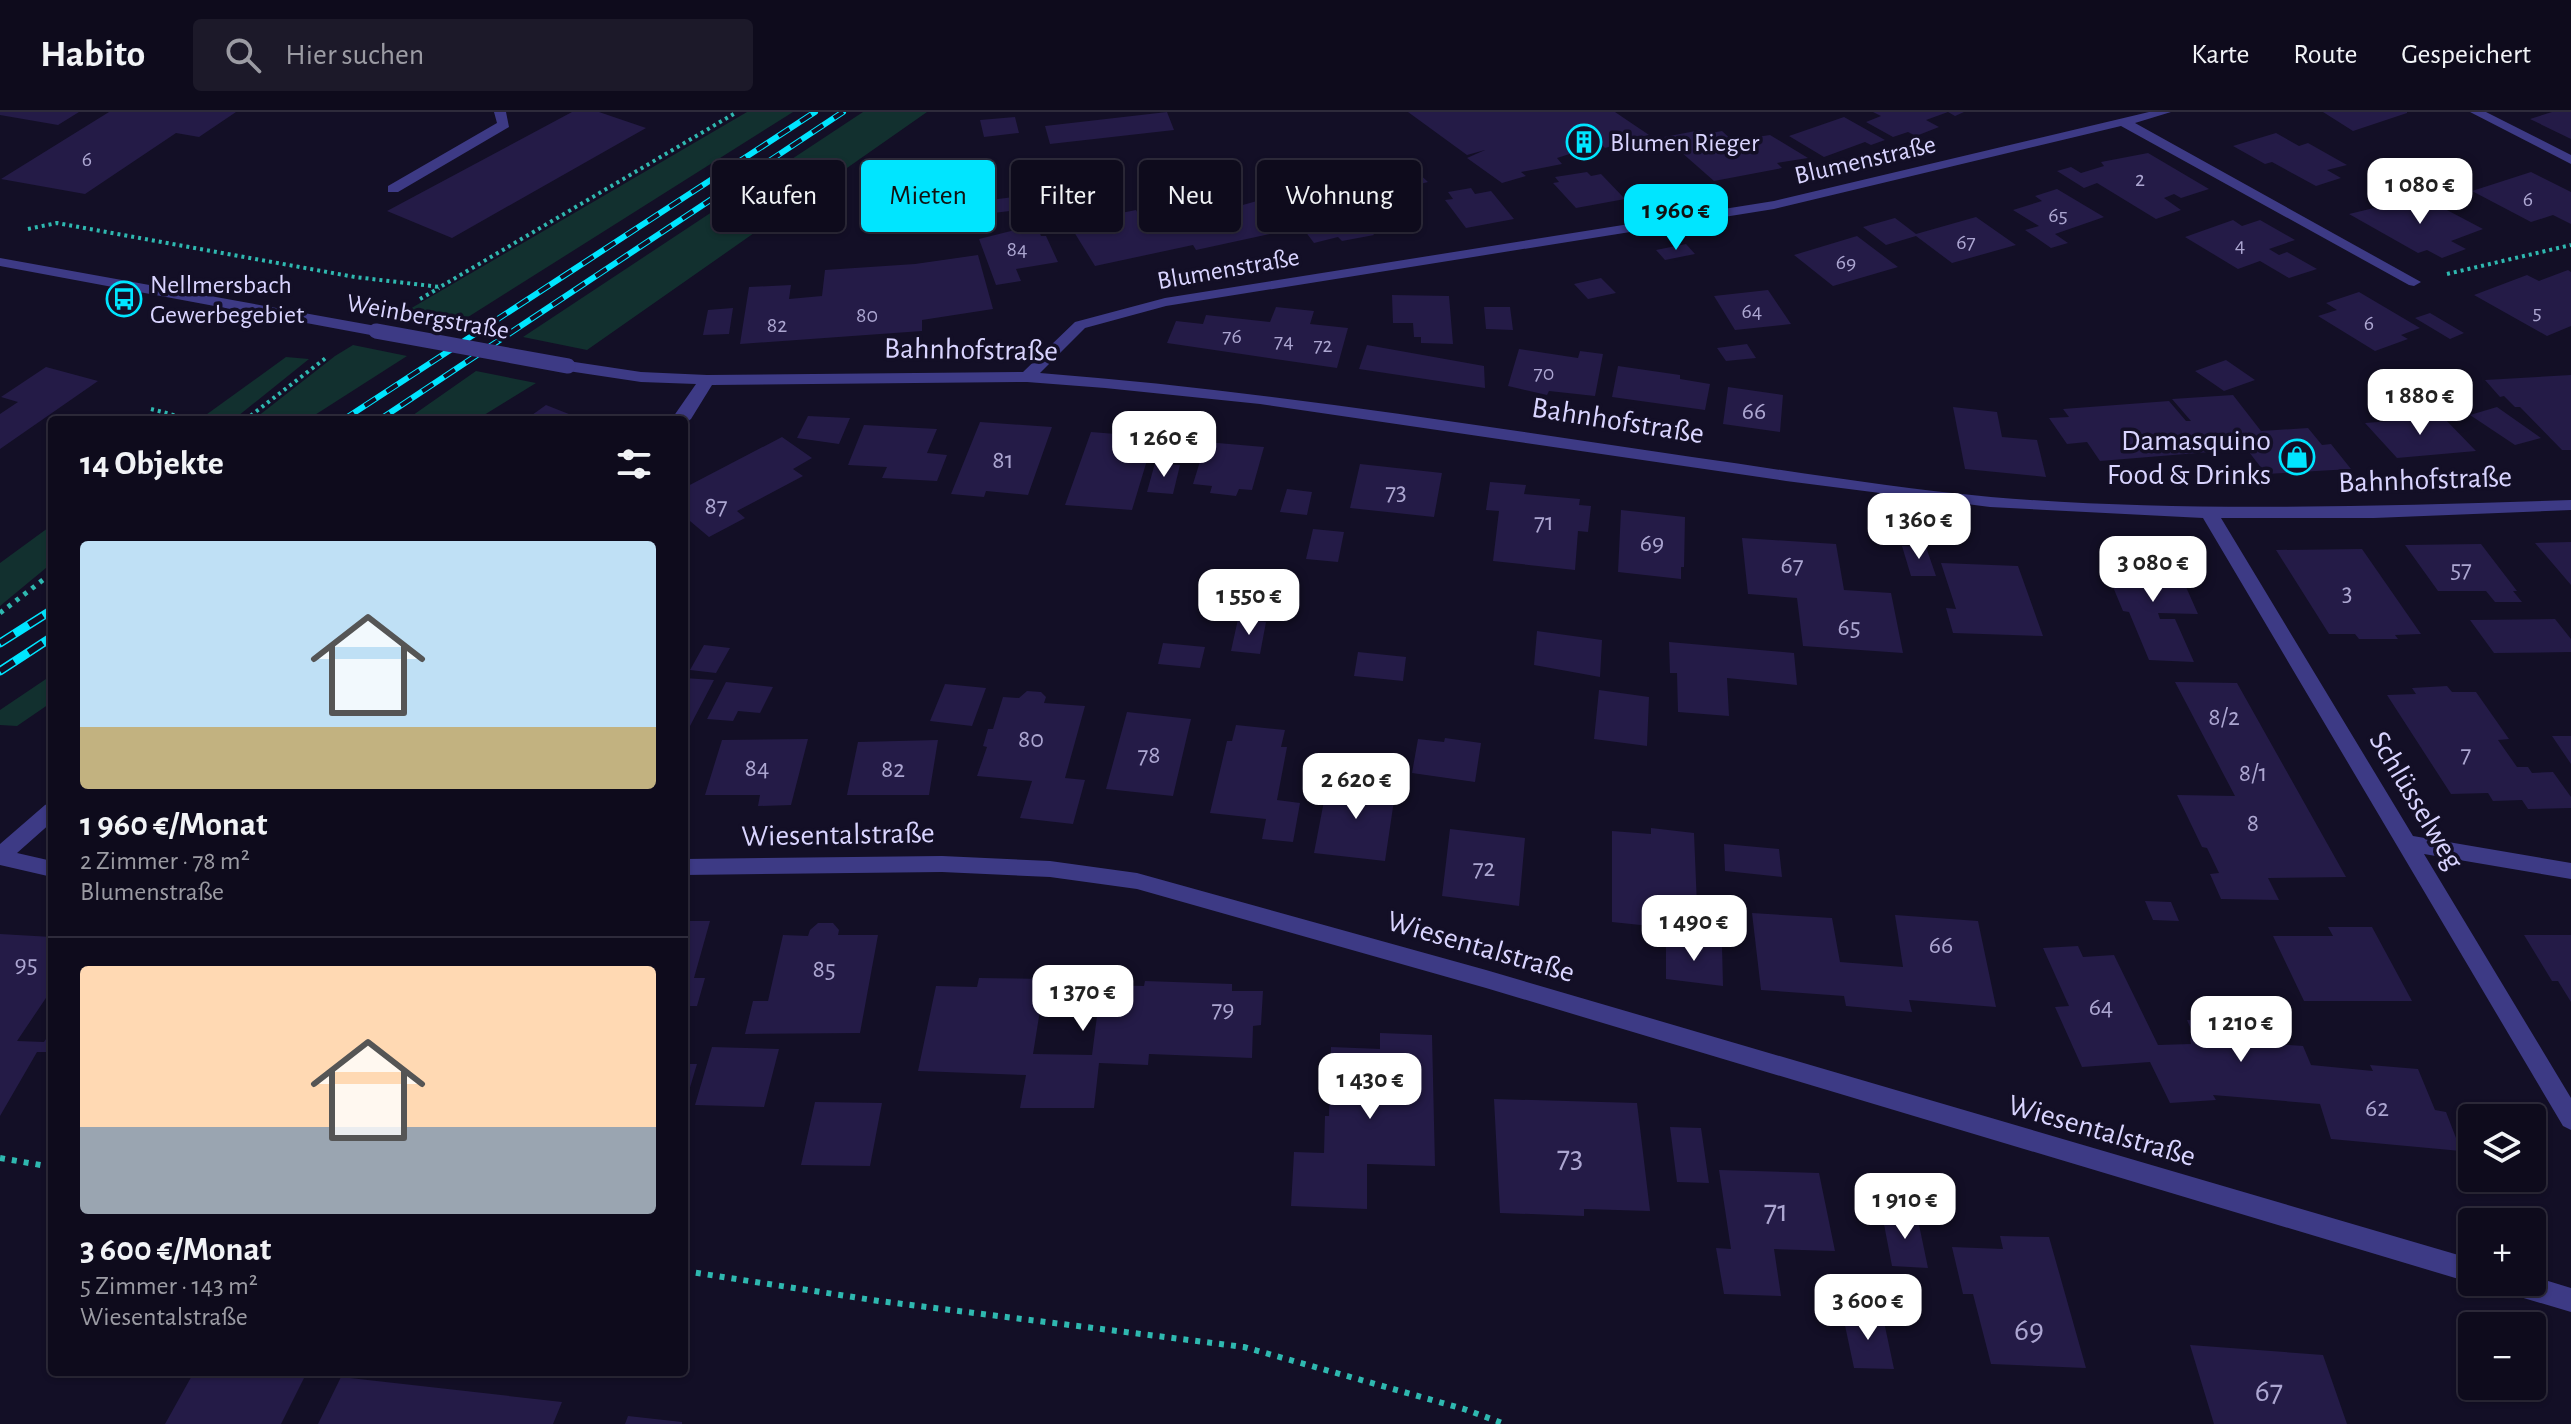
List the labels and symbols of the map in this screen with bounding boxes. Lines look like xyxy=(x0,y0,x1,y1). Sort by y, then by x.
building icon: Blumen Rieger xyxy=(1565,123,1603,161)
place label: Blumen Rieger xyxy=(1610,130,1760,156)
street label: Blumenstraße xyxy=(1792,131,1938,189)
house number: 6 xyxy=(82,148,92,170)
pin: 1 080 € xyxy=(2346,158,2494,226)
house number: 2 xyxy=(2135,168,2145,190)
pin: 1 960 € xyxy=(1602,184,1750,252)
house number: 6 xyxy=(2523,188,2533,210)
house number: 65 xyxy=(2048,204,2068,226)
house number: 67 xyxy=(1956,231,1976,253)
house number: 4 xyxy=(2235,234,2245,256)
house number: 84 xyxy=(1006,238,1028,260)
street label: Blumenstraße xyxy=(1155,244,1301,294)
house number: 69 xyxy=(1836,251,1856,273)
place label: Nellmersbach Gewerbegebiet xyxy=(150,272,304,328)
bus stop icon: Nellmersbach Gewerbegebiet xyxy=(105,280,143,318)
street label: Weinbergstraße xyxy=(344,290,511,344)
house number: 64 xyxy=(1742,300,1762,322)
house number: 5 xyxy=(2532,301,2542,323)
house number: 80 xyxy=(856,304,878,326)
house number: 6 xyxy=(2364,312,2374,334)
house number: 82 xyxy=(767,314,787,336)
house number: 76 xyxy=(1222,325,1242,347)
house number: 74 xyxy=(1274,330,1294,352)
street label: Bahnhofstraße xyxy=(884,333,1058,367)
house number: 72 xyxy=(1313,334,1333,356)
house number: 70 xyxy=(1534,362,1554,384)
pin: 1 880 € xyxy=(2346,369,2494,437)
street label: Bahnhofstraße xyxy=(1530,393,1706,449)
house number: 66 xyxy=(1742,398,1766,424)
pin: 1 260 € xyxy=(1090,411,1238,479)
place label: Damasquino Food & Drinks xyxy=(2107,426,2271,490)
shop icon: Damasquino Food & Drinks xyxy=(2278,438,2316,476)
house number: 81 xyxy=(992,447,1014,473)
street label: Bahnhofstraße xyxy=(2338,462,2512,498)
house number: 73 xyxy=(1385,479,1407,505)
house number: 87 xyxy=(704,493,728,519)
pin: 1 360 € xyxy=(1845,493,1993,561)
house number: 71 xyxy=(1534,509,1554,535)
house number: 69 xyxy=(1640,530,1664,556)
pin: 3 080 € xyxy=(2079,536,2227,604)
house number: 67 xyxy=(1780,552,1804,578)
house number: 57 xyxy=(2450,556,2472,582)
pin: 1 550 € xyxy=(1175,569,1323,637)
house number: 3 xyxy=(2342,580,2352,606)
house number: 65 xyxy=(1837,614,1861,640)
house number: 8/2 xyxy=(2208,704,2240,730)
house number: 80 xyxy=(1018,726,1044,752)
street label: Schlüsselweg xyxy=(2363,726,2469,875)
house number: 7 xyxy=(2461,741,2472,767)
house number: 78 xyxy=(1137,742,1161,768)
pin: 2 620 € xyxy=(1282,753,1430,821)
house number: 84 xyxy=(745,755,769,781)
house number: 82 xyxy=(881,756,905,782)
house number: 8/1 xyxy=(2239,760,2267,786)
house number: 8 xyxy=(2247,810,2259,836)
street label: Wiesentalstraße xyxy=(741,818,935,852)
house number: 72 xyxy=(1473,855,1495,881)
pin: 1 490 € xyxy=(1620,895,1768,963)
street label: Wiesentalstraße xyxy=(1384,906,1578,988)
house number: 66 xyxy=(1929,932,1953,958)
house number: 95 xyxy=(14,951,38,977)
house number: 85 xyxy=(812,956,836,982)
pin: 1 370 € xyxy=(1009,965,1157,1033)
house number: 64 xyxy=(2089,994,2113,1020)
house number: 79 xyxy=(1211,996,1235,1022)
pin: 1 210 € xyxy=(2167,996,2315,1064)
pin: 1 430 € xyxy=(1296,1053,1444,1121)
street label: Wiesentalstraße xyxy=(2005,1090,2199,1172)
house number: 62 xyxy=(2365,1095,2389,1121)
house number: 73 xyxy=(1557,1141,1583,1173)
pin: 1 910 € xyxy=(1831,1173,1979,1241)
house number: 71 xyxy=(1764,1195,1788,1227)
pin: 3 600 € xyxy=(1794,1274,1942,1342)
house number: 69 xyxy=(2014,1314,2044,1346)
house number: 67 xyxy=(2255,1375,2283,1407)

